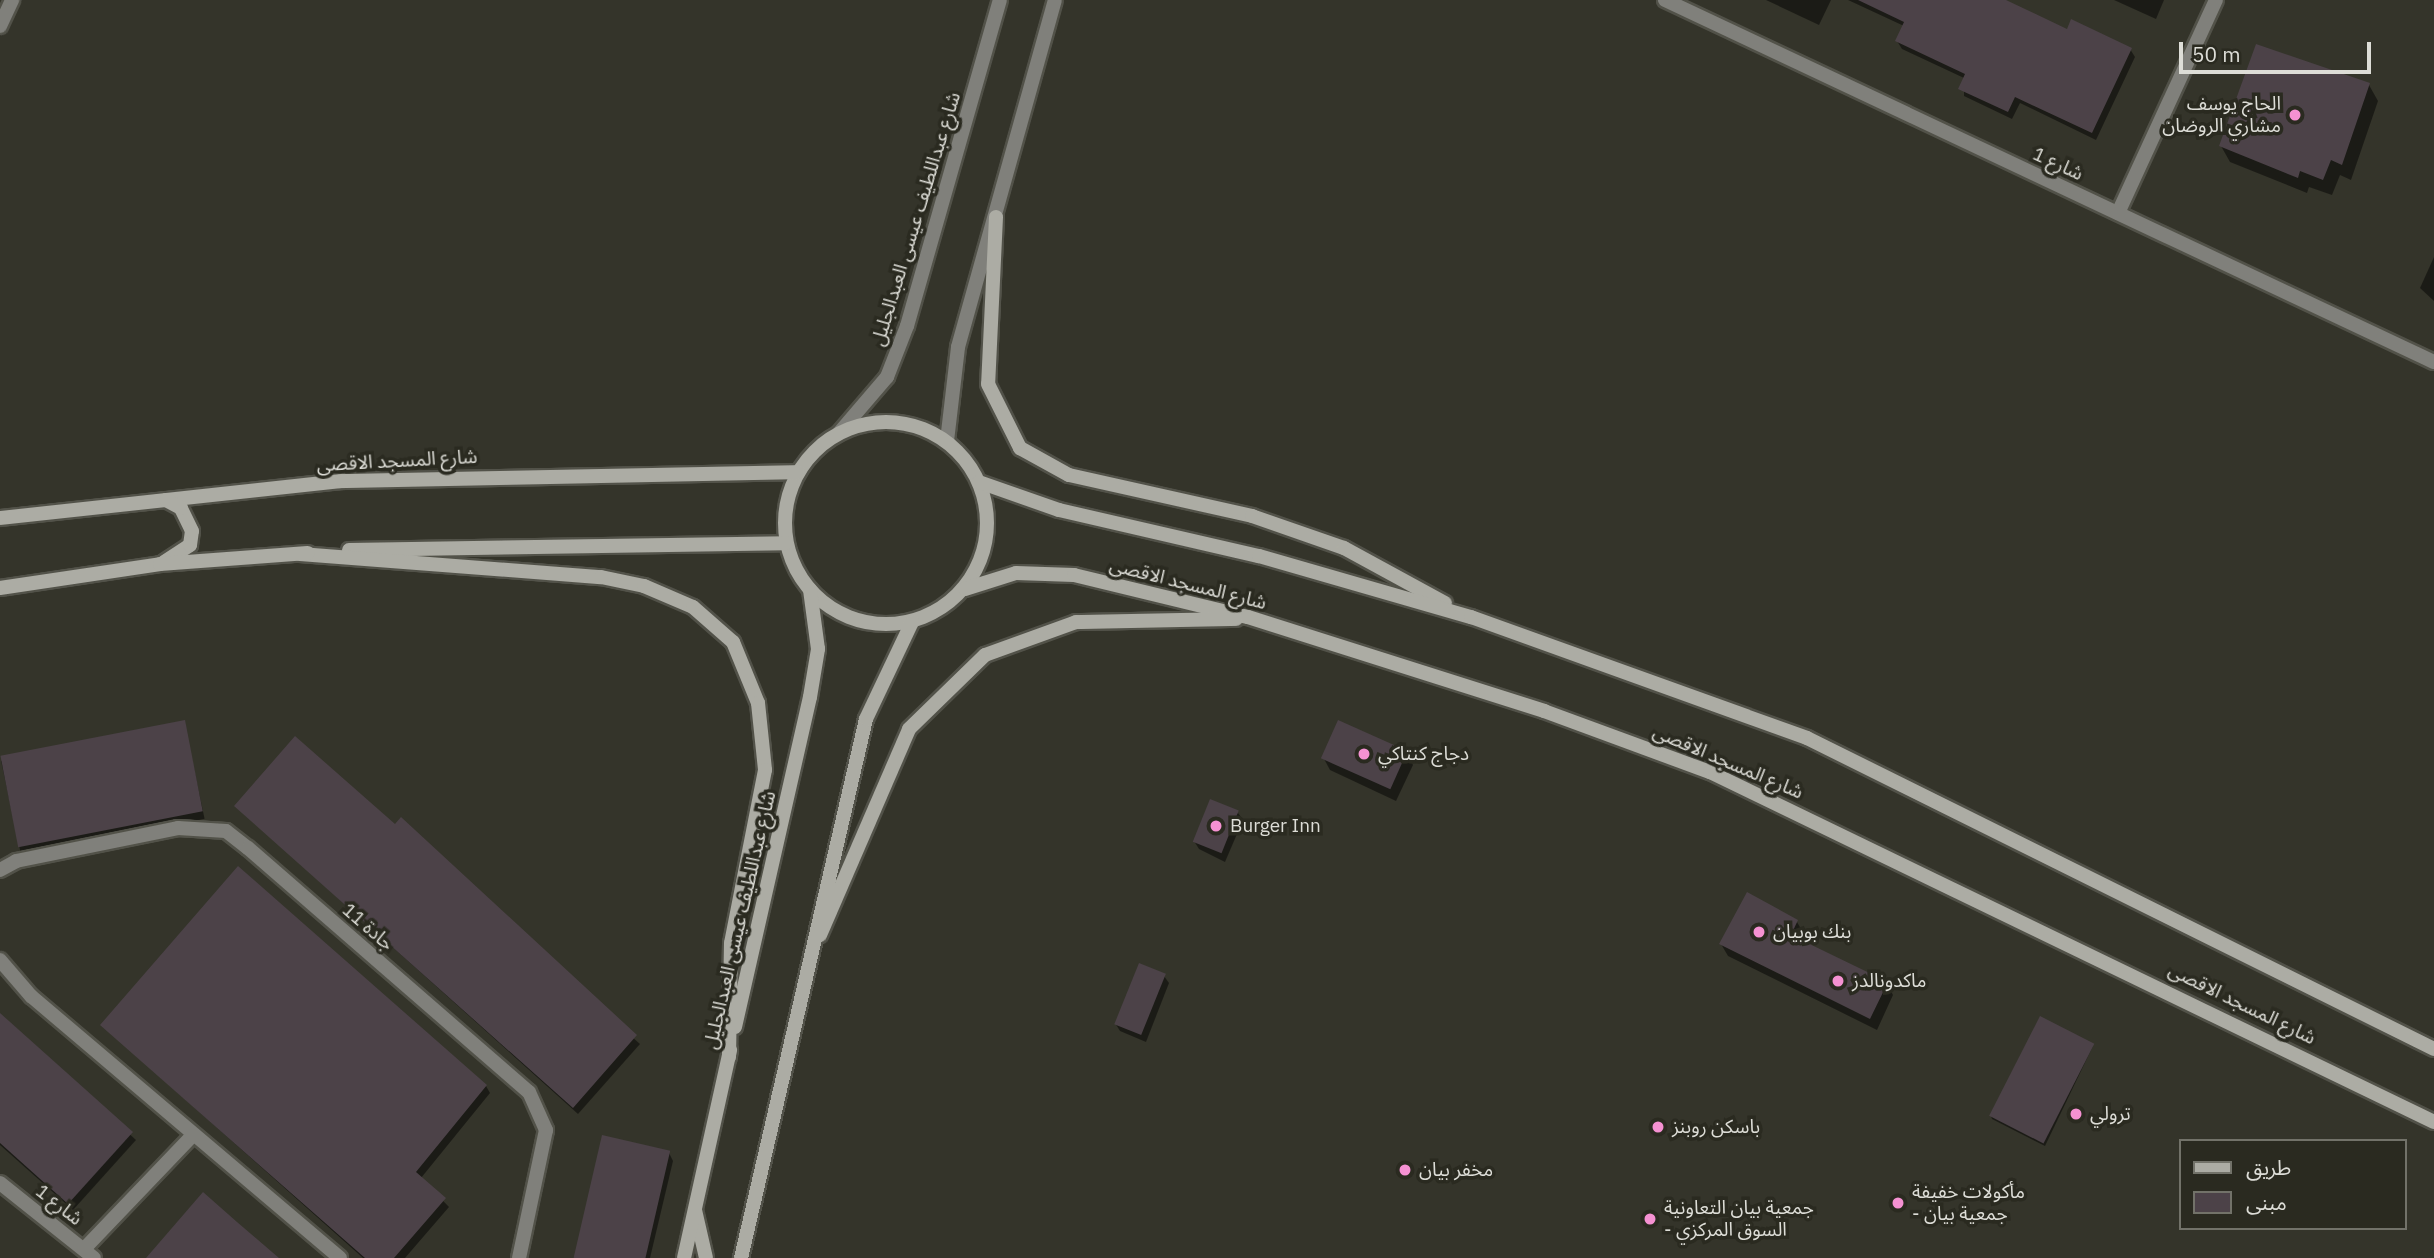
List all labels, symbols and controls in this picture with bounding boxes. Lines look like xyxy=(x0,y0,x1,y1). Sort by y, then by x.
scale bar xyxy=(2182,28,2374,72)
text: 50 m xyxy=(2192,40,2241,68)
street label: شارع عبداللطيف عيسى العبدالجليل xyxy=(866,89,966,349)
place label: الحاج يوسف مشاري الروضان xyxy=(2162,93,2281,137)
marker: الحاج يوسف مشاري الروضان xyxy=(2287,107,2303,123)
street label: شارع 1 xyxy=(2029,142,2087,186)
street label: شارع المسجد الاقصى xyxy=(316,445,478,477)
street label: شارع المسجد الاقصى xyxy=(1107,553,1269,615)
street label: شارع المسجد الاقصى xyxy=(1649,720,1807,804)
place label: دجاج كنتاكي xyxy=(1378,743,1469,765)
marker: دجاج كنتاكي xyxy=(1356,746,1372,762)
street label: شارع عبداللطيف عيسى العبدالجليل xyxy=(699,789,781,1051)
place label: Burger Inn xyxy=(1230,815,1321,837)
marker: Burger Inn xyxy=(1208,818,1224,834)
street label: جادة 11 xyxy=(338,898,398,956)
place label: بنك بوبيان xyxy=(1773,921,1851,943)
marker: بنك بوبيان xyxy=(1751,924,1767,940)
street label: شارع المسجد الاقصى xyxy=(2165,958,2319,1050)
place label: ماكدونالدز xyxy=(1852,970,1927,992)
marker: ماكدونالدز xyxy=(1830,973,1846,989)
place label: ترولي xyxy=(2090,1103,2131,1125)
marker: ترولي xyxy=(2068,1106,2084,1122)
place label: باسكن روبنز xyxy=(1672,1116,1760,1138)
marker: باسكن روبنز xyxy=(1650,1119,1666,1135)
legend xyxy=(2178,1139,2406,1230)
text: طريق xyxy=(2246,1153,2291,1181)
place label: مخفر بيان xyxy=(1419,1159,1493,1181)
marker: مخفر بيان xyxy=(1397,1162,1413,1178)
street label: شارع 1 xyxy=(31,1180,87,1230)
place label: مأكولات خفيفة - جمعية بيان xyxy=(1912,1181,2025,1225)
text: مبنى xyxy=(2246,1188,2287,1216)
marker: مأكولات خفيفة - جمعية بيان xyxy=(1890,1195,1906,1211)
place label: جمعية بيان التعاونية - السوق المركزي xyxy=(1664,1197,1814,1241)
marker: جمعية بيان التعاونية - السوق المركزي xyxy=(1642,1211,1658,1227)

